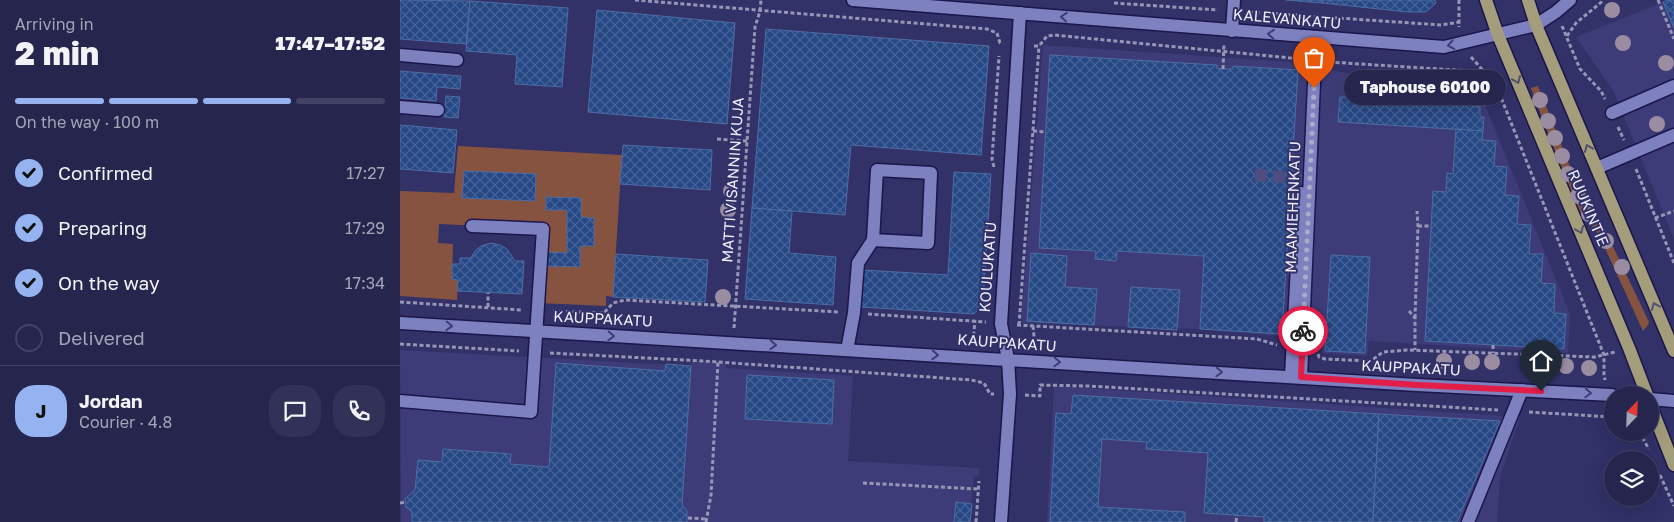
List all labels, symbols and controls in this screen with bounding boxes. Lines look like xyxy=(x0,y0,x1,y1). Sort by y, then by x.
street label: KALEVANKATU xyxy=(1232,4,1342,32)
one-way arrow xyxy=(1059,12,1067,23)
text: Arriving in xyxy=(15,14,94,34)
one-way arrow xyxy=(1267,29,1275,40)
text: 17:47–17:52 xyxy=(275,31,385,54)
text: 2 min xyxy=(15,34,99,72)
pin xyxy=(1293,37,1335,88)
one-way arrow xyxy=(1446,39,1455,50)
icon: bag xyxy=(1300,44,1328,72)
callout: Taphouse 60100 xyxy=(1344,70,1506,106)
one-way arrow xyxy=(1511,75,1522,84)
text: Taphouse 60100 xyxy=(1360,77,1490,97)
street label: MATTI VISANNIN KUJA xyxy=(717,97,747,263)
text: On the way · 100 m xyxy=(15,112,159,132)
street label: MAAMIEHENKATU xyxy=(1281,141,1303,273)
one-way arrow xyxy=(1584,144,1595,153)
icon: check xyxy=(15,159,43,187)
text: Confirmed xyxy=(58,161,153,184)
text: 17:27 xyxy=(346,163,385,183)
street label: RUUKINTIE xyxy=(1565,167,1613,249)
icon: check xyxy=(15,214,43,242)
text: Preparing xyxy=(58,216,147,239)
text: 17:29 xyxy=(345,218,385,238)
street label: KOULUKATU xyxy=(975,221,999,313)
one-way arrow xyxy=(1573,225,1584,234)
icon: check xyxy=(15,269,43,297)
text: On the way xyxy=(58,271,160,294)
text: 17:34 xyxy=(345,273,385,293)
one-way arrow xyxy=(1651,302,1662,311)
street label: KAUPPAKATU xyxy=(553,306,653,330)
courier xyxy=(1278,306,1328,356)
icon: bike xyxy=(1289,317,1317,345)
one-way arrow xyxy=(445,321,453,332)
text: Delivered xyxy=(58,326,145,349)
one-way arrow xyxy=(607,330,615,341)
street label: KAUPPAKATU xyxy=(957,330,1057,354)
one-way arrow xyxy=(769,340,777,351)
pin xyxy=(1520,340,1562,391)
icon: home xyxy=(1527,347,1555,375)
one-way arrow xyxy=(932,349,940,360)
street label: KAUPPAKATU xyxy=(1361,355,1461,379)
one-way arrow xyxy=(1053,357,1061,368)
one-way arrow xyxy=(1215,366,1223,377)
button: chat xyxy=(269,385,321,437)
button: phone xyxy=(333,385,385,437)
north arrow xyxy=(1604,386,1659,441)
map controls xyxy=(1604,386,1659,506)
one-way arrow xyxy=(1584,387,1592,398)
text: Jordan xyxy=(79,389,143,412)
text: J xyxy=(36,399,46,422)
text: Courier · 4.8 xyxy=(79,412,172,432)
button: layers xyxy=(1604,451,1659,506)

